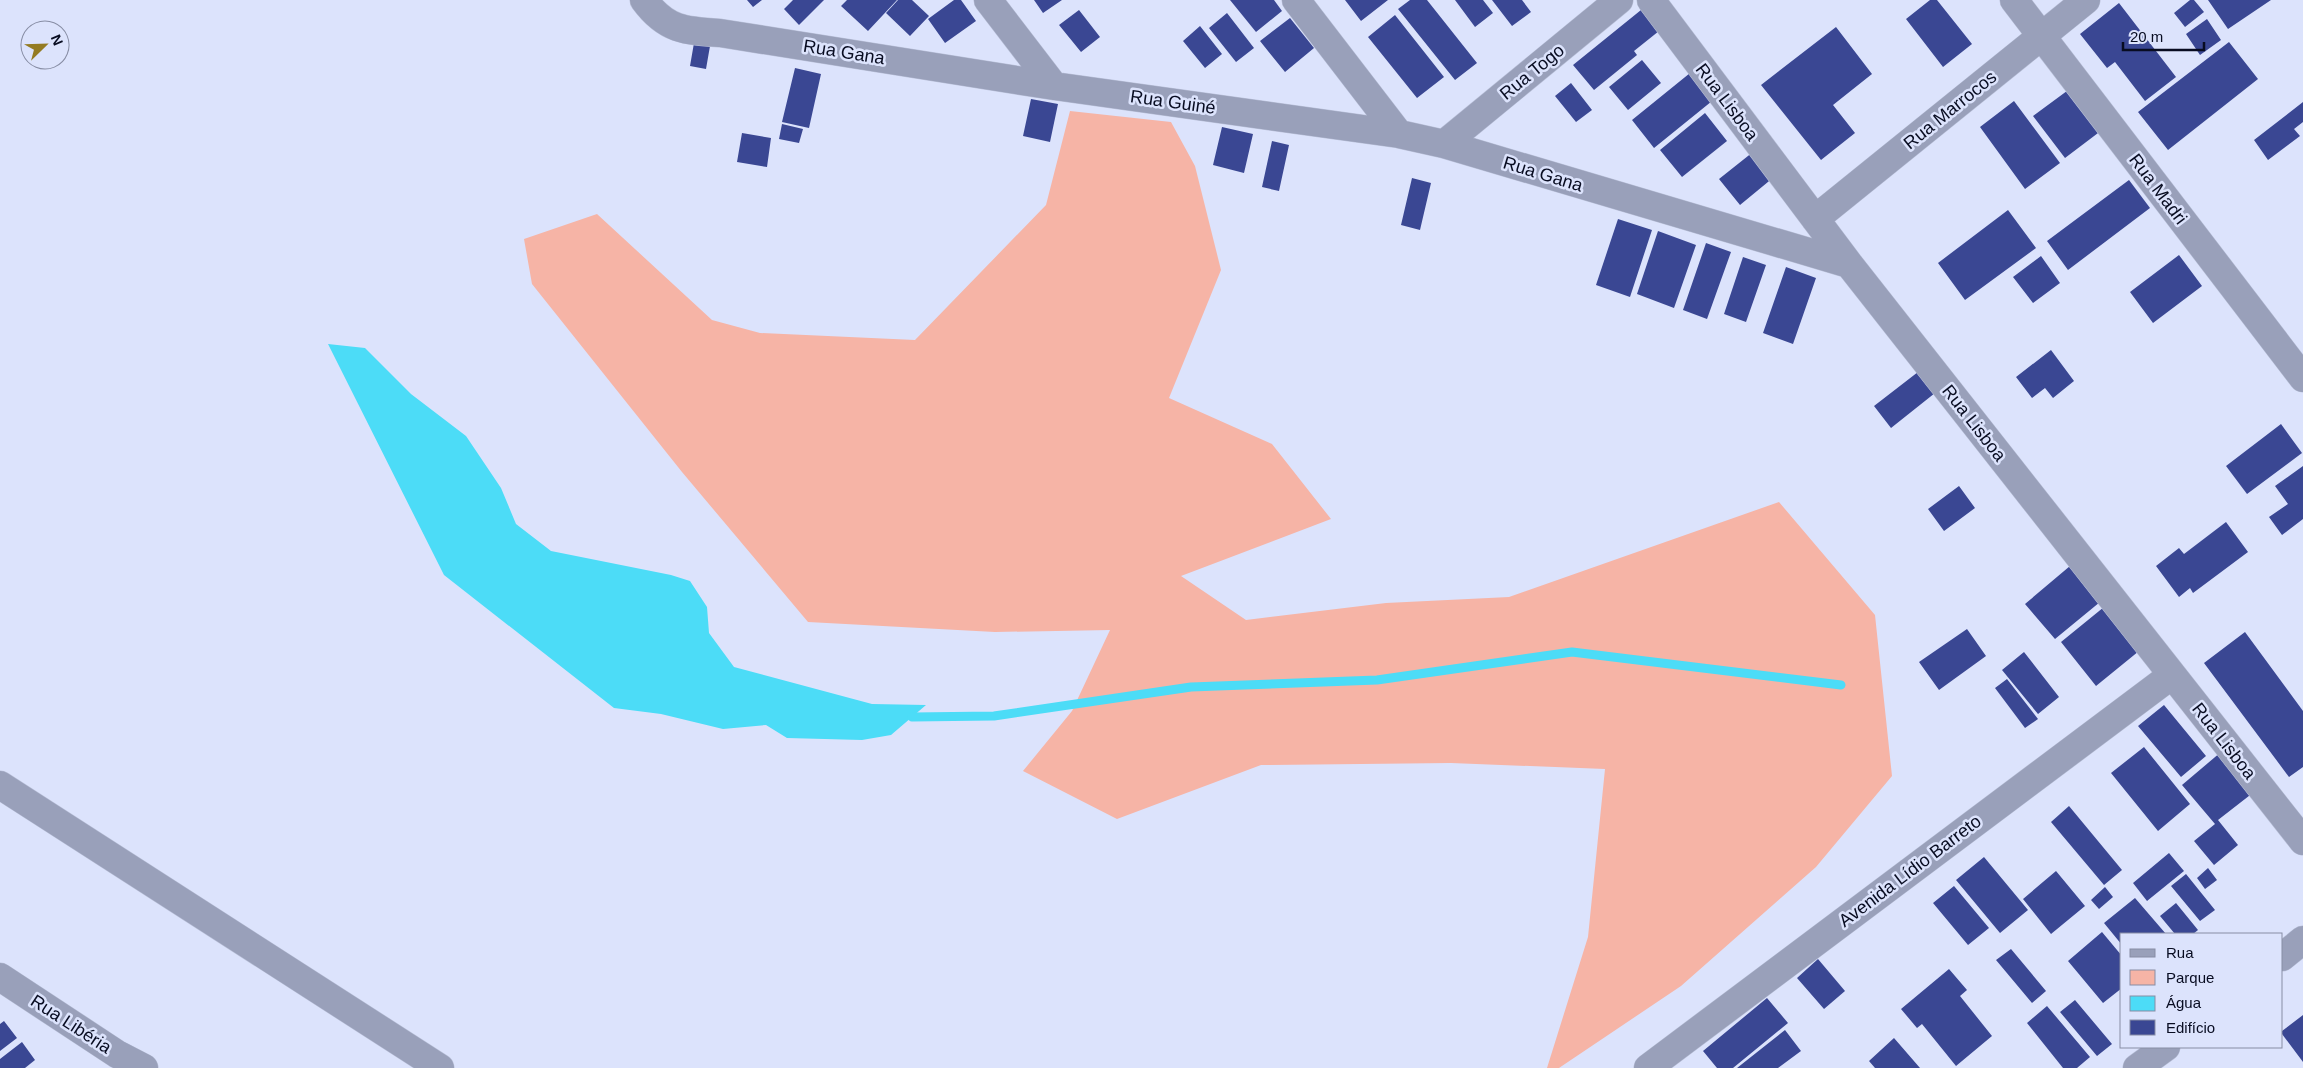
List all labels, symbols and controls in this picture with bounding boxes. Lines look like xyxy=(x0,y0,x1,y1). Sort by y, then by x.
north arrow xyxy=(20,20,70,70)
scale bar xyxy=(2123,20,2204,52)
text: 20 m xyxy=(2130,28,2163,45)
text: N xyxy=(48,32,66,48)
street label: Rua Gana xyxy=(802,36,887,68)
street label: Rua Togo xyxy=(1496,40,1568,104)
street label: Rua Lisboa xyxy=(1692,60,1763,145)
street label: Rua Marrocos xyxy=(1900,67,2000,153)
street label: Rua Guiné xyxy=(1129,86,1217,118)
street label: Rua Madri xyxy=(2125,150,2191,228)
street label: Rua Gana xyxy=(1501,152,1586,196)
street label: Rua Lisboa xyxy=(1938,381,2011,466)
street label: Rua Lisboa xyxy=(2188,699,2261,784)
street label: Avenida Lídio Barreto xyxy=(1835,811,1985,931)
legend xyxy=(2120,933,2283,1048)
text: Rua xyxy=(2166,944,2194,961)
text: Parque xyxy=(2166,969,2214,986)
street label: Rua Libéria xyxy=(27,991,116,1058)
text: Água xyxy=(2166,994,2202,1011)
text: Edifício xyxy=(2166,1019,2215,1036)

